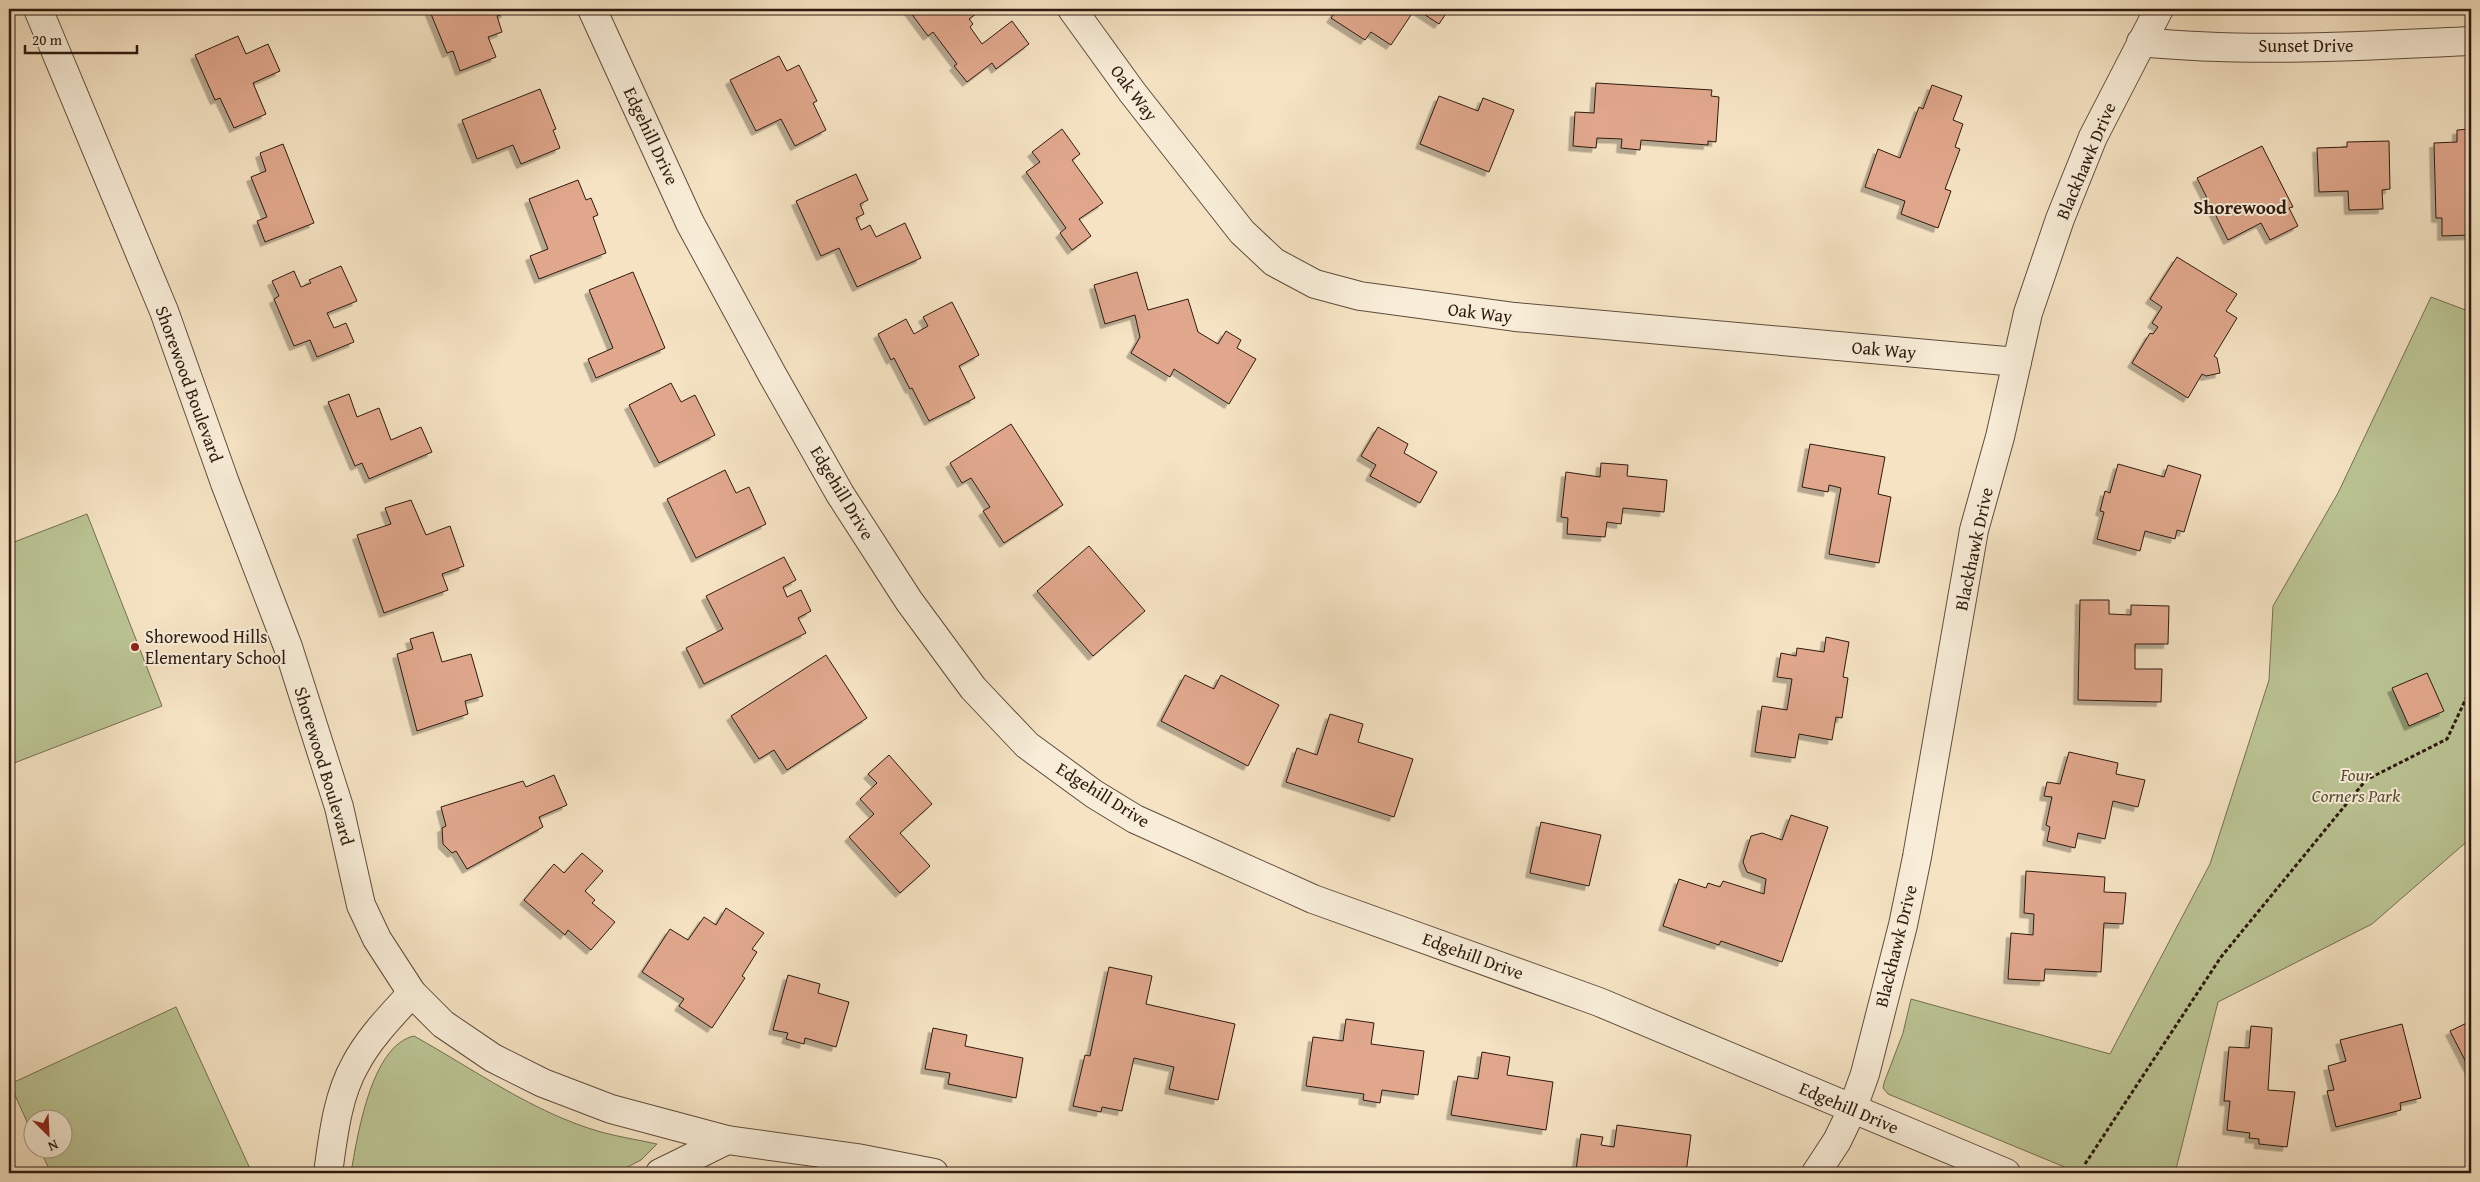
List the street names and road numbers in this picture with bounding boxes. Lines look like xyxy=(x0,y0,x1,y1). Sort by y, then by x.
street label: Sunset Drive xyxy=(2259,32,2353,59)
street label: Oak Way xyxy=(1104,59,1165,127)
street label: Edgehill Drive xyxy=(617,82,686,189)
street label: Blackhawk Drive xyxy=(2049,98,2122,224)
street label: Oak Way xyxy=(1446,295,1514,330)
street label: Shorewood Boulevard xyxy=(149,302,230,466)
street label: Oak Way xyxy=(1851,333,1917,366)
street label: Edgehill Drive xyxy=(804,440,881,545)
street label: Blackhawk Drive xyxy=(1947,485,2000,613)
street label: Shorewood Boulevard xyxy=(287,683,362,849)
street label: Edgehill Drive xyxy=(1051,755,1155,834)
street label: Blackhawk Drive xyxy=(1867,882,1924,1010)
street label: Edgehill Drive xyxy=(1419,925,1527,986)
street label: Edgehill Drive xyxy=(1795,1074,1903,1141)

